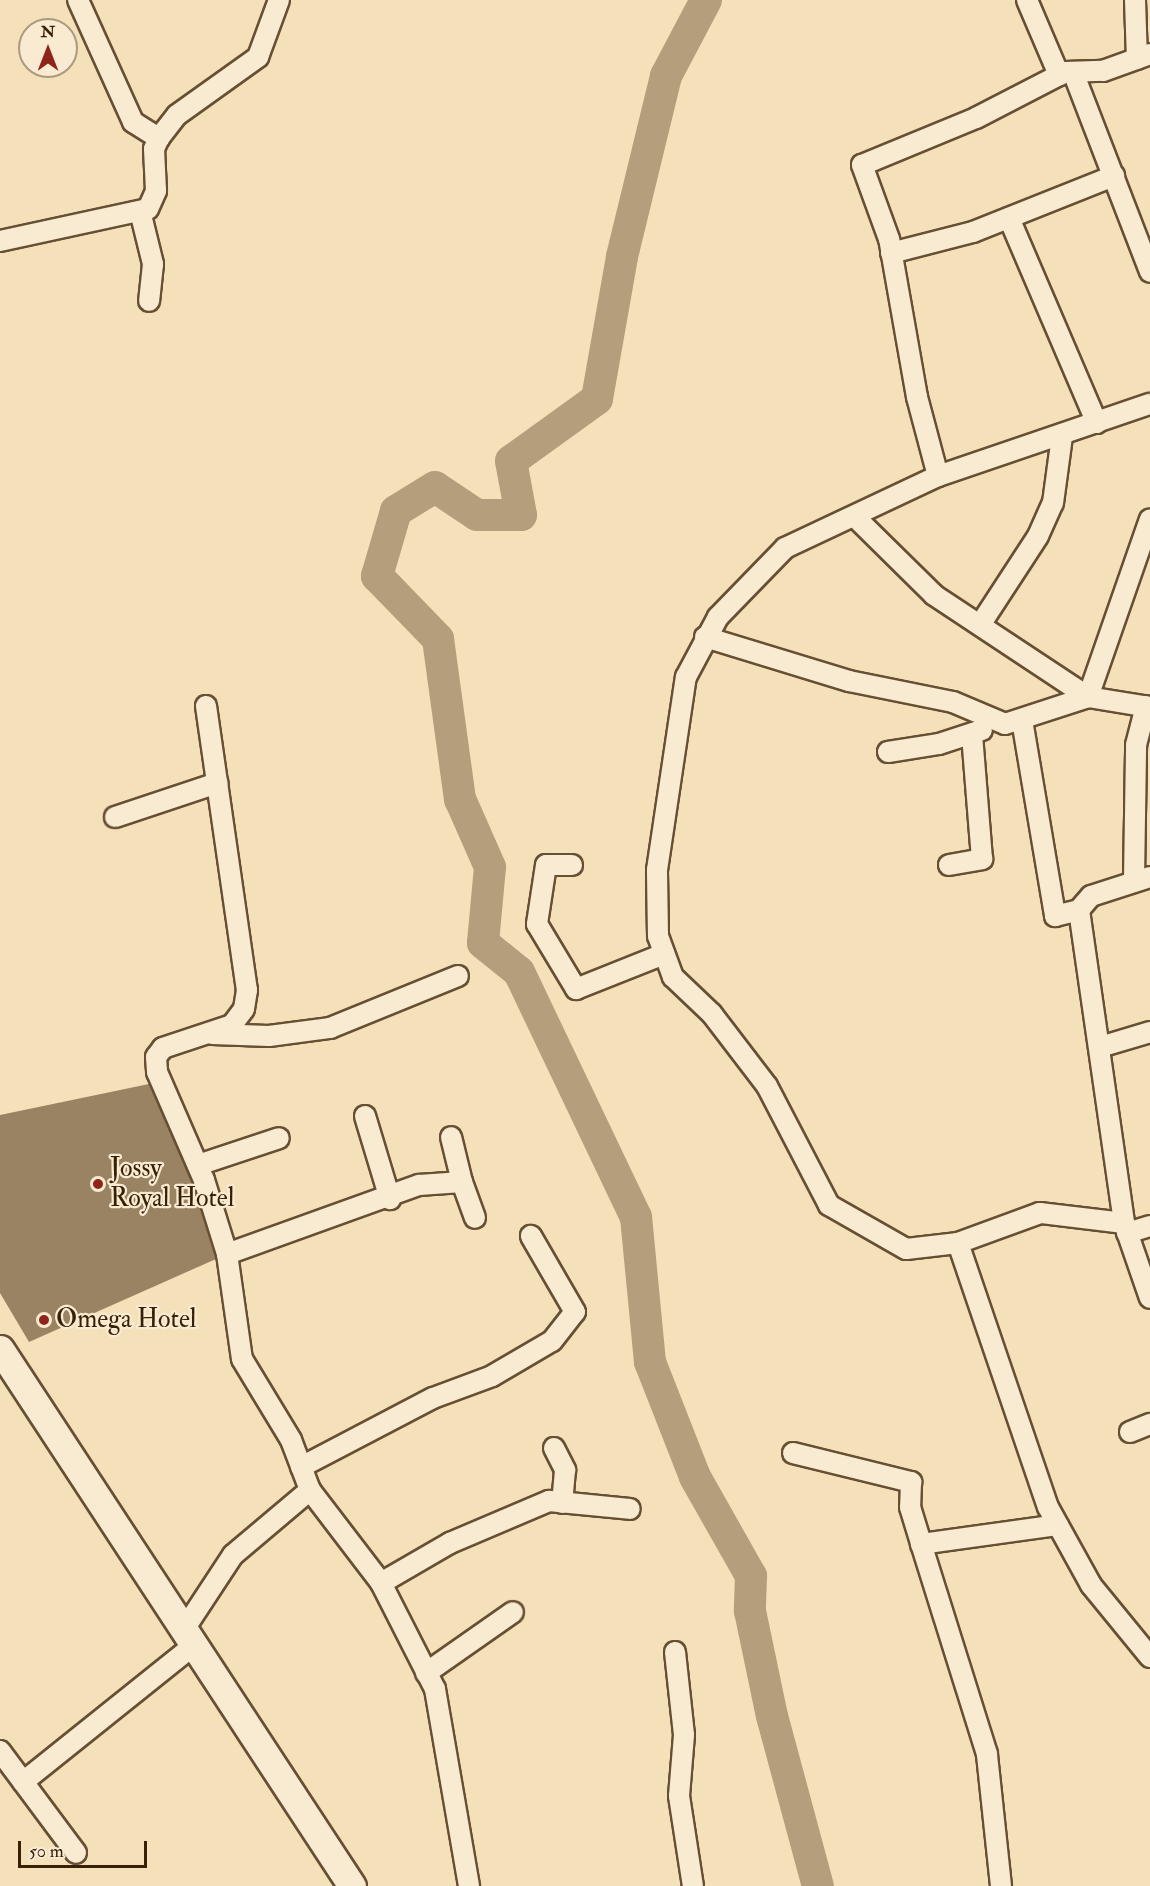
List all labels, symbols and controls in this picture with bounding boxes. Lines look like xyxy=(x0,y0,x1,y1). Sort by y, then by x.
north arrow xyxy=(18,18,78,78)
text: N xyxy=(41,22,55,42)
place label: Jossy Royal Hotel xyxy=(110,1153,234,1214)
marker: Jossy Royal Hotel xyxy=(91,1177,105,1191)
place label: Omega Hotel xyxy=(56,1304,197,1336)
marker: Omega Hotel xyxy=(37,1313,51,1327)
scale bar xyxy=(21,1829,150,1867)
text: 50 m xyxy=(29,1840,64,1863)

